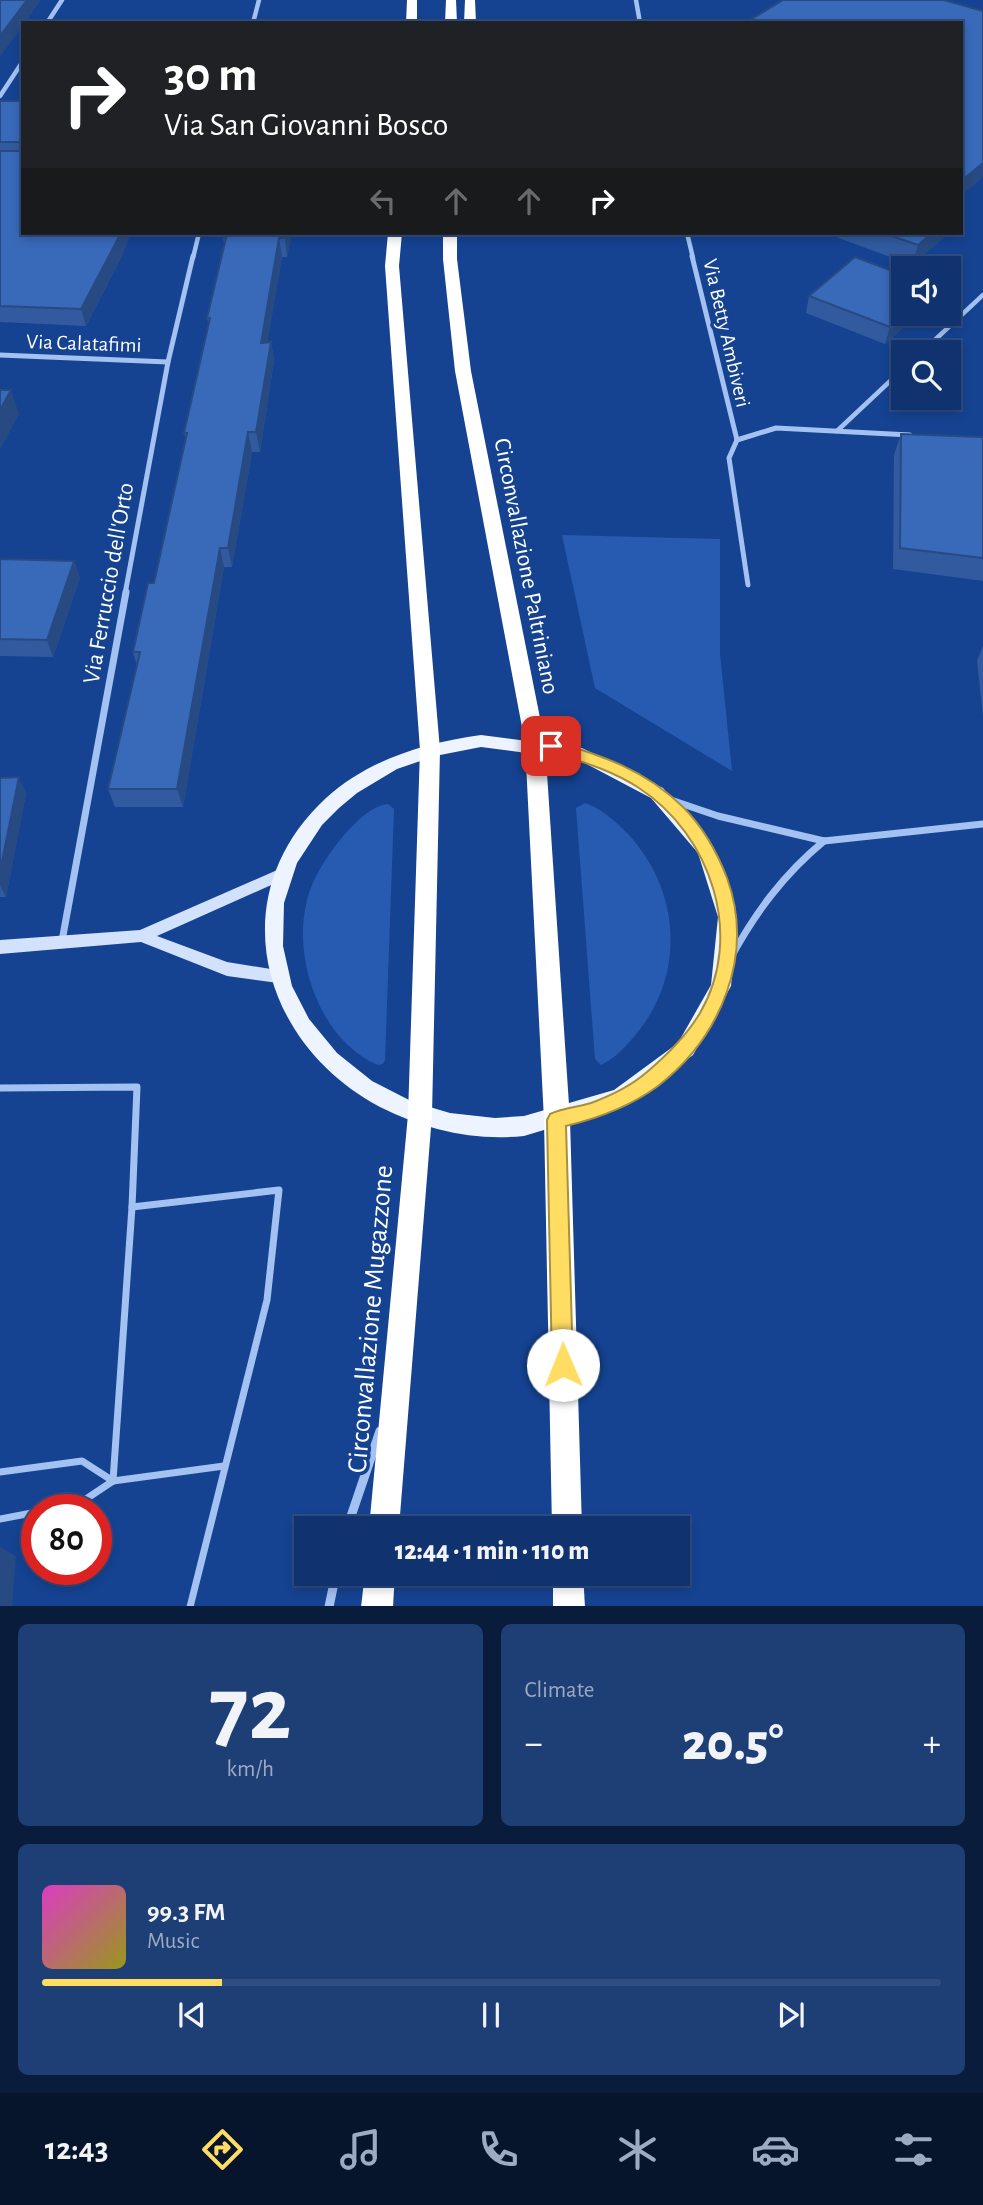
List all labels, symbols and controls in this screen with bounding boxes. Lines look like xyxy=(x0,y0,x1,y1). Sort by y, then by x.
icon: right xyxy=(49,49,140,140)
text: 30 m xyxy=(164,51,258,100)
text: Via San Giovanni Bosco xyxy=(164,109,448,141)
icon: left xyxy=(364,182,402,220)
icon: ahead xyxy=(437,182,475,220)
icon: ahead xyxy=(510,182,548,220)
icon: right xyxy=(583,182,621,220)
map controls xyxy=(891,256,961,410)
button: sound xyxy=(891,256,961,326)
street label: Via Betty Ambiveri xyxy=(699,257,754,409)
street label: Via Calatafimi xyxy=(26,331,142,356)
button: search xyxy=(891,340,961,410)
street label: Circonvallazione Paltriniano xyxy=(489,436,563,696)
street label: Via Ferruccio dell'Orto xyxy=(79,481,138,686)
pin xyxy=(521,716,581,776)
icon: arrive xyxy=(532,727,570,765)
street label: Circonvallazione Mugazzone xyxy=(344,1164,398,1474)
position arrow xyxy=(526,1328,600,1402)
speed limit sign: 80 xyxy=(21,1494,112,1585)
text: 12:44 · 1 min · 110 m xyxy=(395,1538,589,1564)
text: 72 xyxy=(209,1665,291,1756)
text: Climate xyxy=(525,1679,594,1702)
text: 20.5° xyxy=(682,1717,784,1769)
text: − xyxy=(525,1725,543,1763)
text: + xyxy=(923,1725,941,1763)
text: km/h xyxy=(227,1758,274,1781)
text: 99.3 FM xyxy=(147,1899,226,1925)
text: Music xyxy=(147,1930,199,1953)
icon: previous xyxy=(173,1996,211,2034)
icon: pause xyxy=(472,1996,510,2034)
icon: next xyxy=(772,1996,810,2034)
icon: directions xyxy=(198,2125,247,2174)
icon: music xyxy=(336,2125,385,2174)
icon: phone xyxy=(474,2125,523,2174)
icon: climate xyxy=(613,2125,662,2174)
icon: car xyxy=(751,2125,800,2174)
icon: filters xyxy=(889,2125,938,2174)
text: 12:43 xyxy=(45,2133,108,2165)

